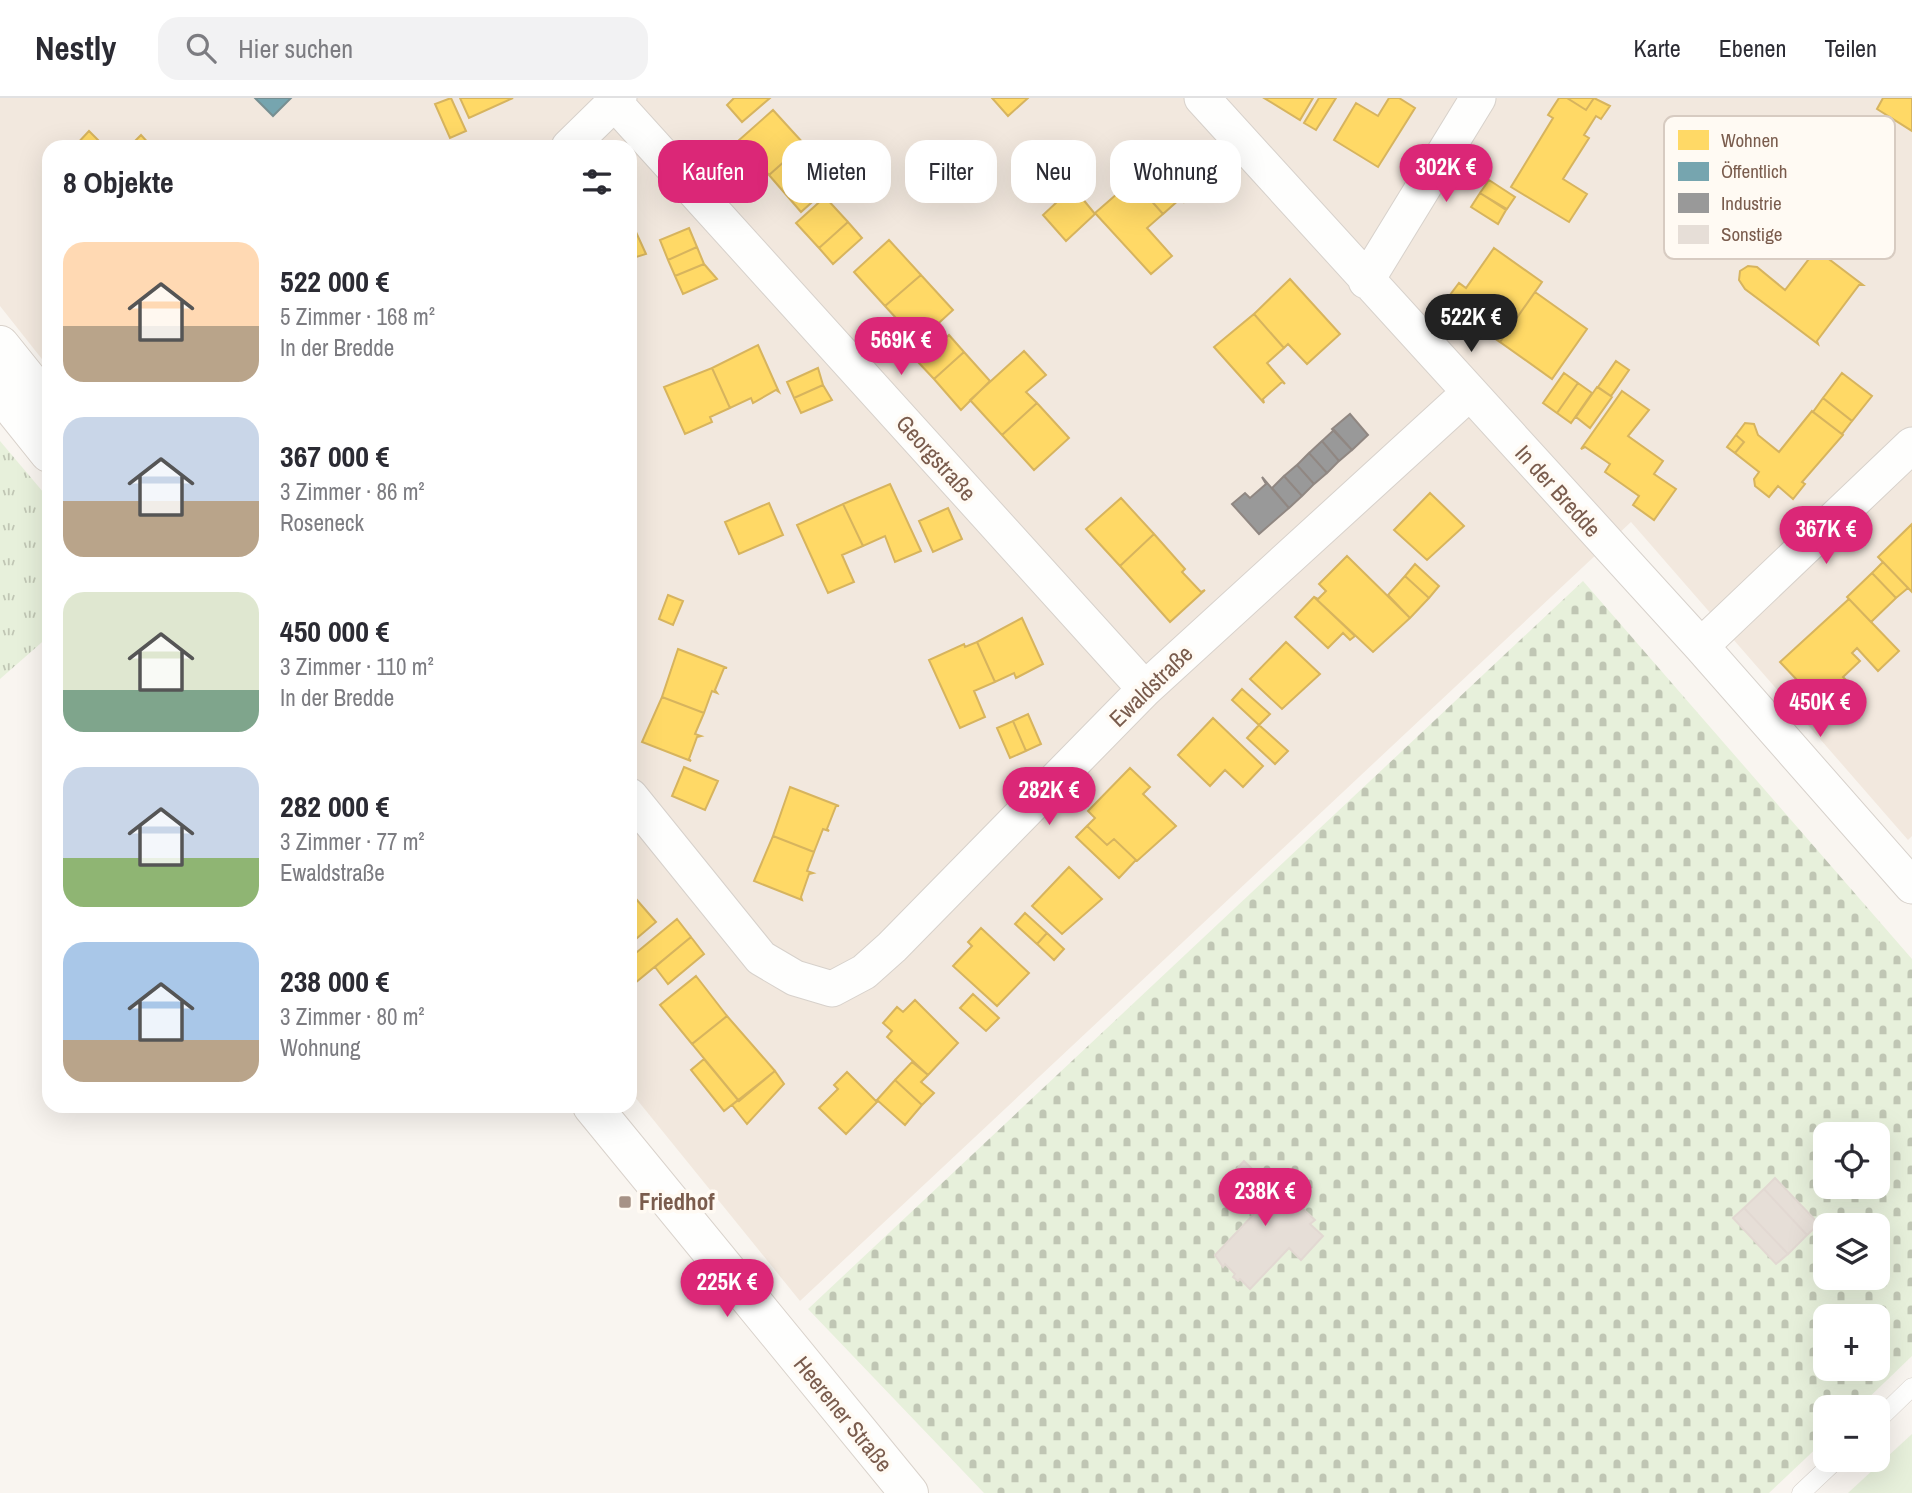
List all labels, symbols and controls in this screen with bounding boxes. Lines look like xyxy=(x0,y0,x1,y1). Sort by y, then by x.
search box xyxy=(158,17,648,80)
text: Nestly xyxy=(35,26,116,70)
icon: search xyxy=(182,29,220,67)
text: Hier suchen xyxy=(238,31,353,66)
text: Karte xyxy=(1634,32,1681,64)
text: Ebenen xyxy=(1719,32,1786,64)
text: Teilen xyxy=(1824,32,1877,64)
legend xyxy=(1664,116,1895,259)
text: Wohnen xyxy=(1721,127,1779,153)
chip: Kaufen xyxy=(658,140,768,203)
chip: Mieten xyxy=(782,140,891,203)
chip: Filter xyxy=(905,140,997,203)
chip: Neu xyxy=(1011,140,1096,203)
chip: Wohnung xyxy=(1110,140,1241,203)
pin: 302K € xyxy=(1389,144,1503,204)
text: 302K € xyxy=(1416,151,1476,182)
text: Öffentlich xyxy=(1721,158,1787,184)
text: 8 Objekte xyxy=(63,162,174,202)
icon: filters xyxy=(578,163,616,201)
text: Industrie xyxy=(1721,190,1782,216)
text: Sonstige xyxy=(1721,221,1783,247)
text: 522 000 € xyxy=(280,261,389,301)
icon: home xyxy=(119,270,203,354)
pin: 522K € xyxy=(1414,294,1528,354)
text: 5 Zimmer · 168 m² xyxy=(280,301,435,332)
text: 522K € xyxy=(1441,301,1501,332)
pin: 569K € xyxy=(844,317,958,377)
text: 569K € xyxy=(871,324,931,355)
text: In der Bredde xyxy=(280,332,394,363)
street label: Georgstraße xyxy=(889,408,983,507)
text: 367 000 € xyxy=(280,436,389,476)
street label: In der Bredde xyxy=(1509,438,1608,544)
icon: home xyxy=(119,445,203,529)
text: 3 Zimmer · 86 m² xyxy=(280,476,425,507)
pin: 367K € xyxy=(1769,506,1883,566)
text: Roseneck xyxy=(280,507,364,538)
text: 367K € xyxy=(1796,513,1856,544)
text: 450 000 € xyxy=(280,611,389,651)
icon: home xyxy=(119,620,203,704)
street label: Ewaldstraße xyxy=(1102,638,1199,733)
text: 3 Zimmer · 110 m² xyxy=(280,651,434,682)
pin: 450K € xyxy=(1763,680,1877,739)
text: In der Bredde xyxy=(280,682,394,713)
text: 450K € xyxy=(1790,686,1850,717)
pin: 282K € xyxy=(992,768,1106,827)
text: 282K € xyxy=(1019,774,1079,805)
text: 282 000 € xyxy=(280,786,389,826)
icon: home xyxy=(119,795,203,879)
text: 3 Zimmer · 77 m² xyxy=(280,826,425,857)
text: Ewaldstraße xyxy=(280,857,385,888)
text: 238 000 € xyxy=(280,961,389,1001)
icon: home xyxy=(119,970,203,1054)
text: 3 Zimmer · 80 m² xyxy=(280,1001,425,1032)
text: Wohnung xyxy=(280,1032,360,1063)
map controls xyxy=(1813,1122,1890,1472)
button: locate xyxy=(1813,1122,1890,1199)
pin: 238K € xyxy=(1208,1168,1322,1228)
text: 238K € xyxy=(1235,1175,1295,1206)
place label: Friedhof xyxy=(639,1186,715,1217)
marker: Friedhof xyxy=(617,1194,633,1210)
button: layers xyxy=(1813,1213,1890,1290)
pin: 225K € xyxy=(670,1260,784,1319)
text: 225K € xyxy=(697,1266,757,1297)
button: + xyxy=(1813,1304,1890,1381)
street label: Heerener Straße xyxy=(787,1349,900,1478)
button: − xyxy=(1813,1395,1890,1472)

